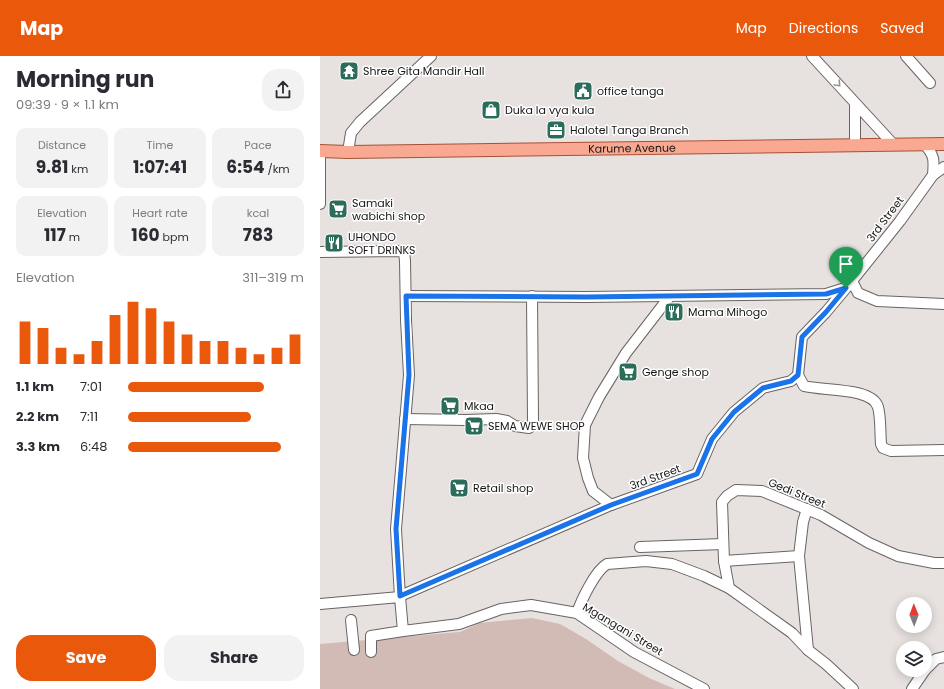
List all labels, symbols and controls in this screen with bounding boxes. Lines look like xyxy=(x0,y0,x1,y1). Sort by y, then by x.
text: Map xyxy=(20,15,63,42)
text: Map xyxy=(736,18,767,38)
text: Directions xyxy=(789,18,858,38)
text: Saved xyxy=(880,18,924,38)
temple icon: Shree Gita Mandir Hall xyxy=(338,60,360,82)
place label: Shree Gita Mandir Hall xyxy=(363,63,484,79)
text: Morning run xyxy=(16,64,154,95)
button: share xyxy=(262,69,304,111)
public building icon: office tanga xyxy=(572,80,594,102)
one-way arrow xyxy=(834,80,841,87)
place label: office tanga xyxy=(597,83,664,99)
text: 09:39 · 9 × 1.1 km xyxy=(16,95,119,114)
shop icon: Duka la vya kula xyxy=(480,99,502,121)
place label: Duka la vya kula xyxy=(505,102,595,118)
office icon: Halotel Tanga Branch xyxy=(545,119,567,141)
place label: Halotel Tanga Branch xyxy=(570,122,689,138)
text: Distance xyxy=(38,137,86,153)
text: Time xyxy=(147,137,173,153)
text: Pace xyxy=(244,137,272,153)
street label: Karume Avenue xyxy=(588,140,676,157)
text: 9.81 xyxy=(36,155,68,179)
text: 1:07:41 xyxy=(133,155,187,179)
text: 6:54 xyxy=(226,155,265,179)
text: km xyxy=(68,161,88,177)
text: /km xyxy=(265,161,290,177)
street label: 3rd Street xyxy=(863,193,907,245)
place label: Samaki wabichi shop xyxy=(352,195,425,224)
supermarket icon: Samaki wabichi shop xyxy=(327,198,349,220)
text: Elevation xyxy=(37,205,87,221)
text: Heart rate xyxy=(132,205,188,221)
text: kcal xyxy=(247,205,269,221)
text: 117 xyxy=(44,223,66,247)
text: 160 xyxy=(131,223,160,247)
text: 783 xyxy=(243,223,273,247)
text: m xyxy=(66,229,80,245)
text: bpm xyxy=(160,229,189,245)
place label: UHONDO SOFT DRINKS xyxy=(348,229,416,258)
restaurant icon: UHONDO SOFT DRINKS xyxy=(323,232,345,254)
pin xyxy=(829,247,863,288)
icon: arrive xyxy=(835,253,857,275)
text: Elevation xyxy=(16,268,75,287)
text: 311–319 m xyxy=(242,268,304,287)
restaurant icon: Mama Mihogo xyxy=(663,301,685,323)
place label: Mama Mihogo xyxy=(688,304,767,320)
supermarket icon: Genge shop xyxy=(617,361,639,383)
place label: Genge shop xyxy=(642,364,709,380)
text: 1.1 km xyxy=(16,377,54,396)
text: 7:01 xyxy=(80,377,102,396)
supermarket icon: Mkaa xyxy=(439,395,461,417)
place label: Mkaa xyxy=(464,398,494,414)
text: 2.2 km xyxy=(16,407,59,426)
text: 7:11 xyxy=(80,407,98,426)
supermarket icon: SEMA WEWE SHOP xyxy=(463,415,485,437)
place label: SEMA WEWE SHOP xyxy=(488,418,585,434)
text: 3.3 km xyxy=(16,437,60,456)
text: 6:48 xyxy=(80,437,107,456)
street label: 3rd Street xyxy=(627,460,683,494)
street label: Gedi Street xyxy=(766,474,828,512)
supermarket icon: Retail shop xyxy=(448,477,470,499)
place label: Retail shop xyxy=(473,480,534,496)
north arrow xyxy=(896,597,932,633)
map controls xyxy=(896,597,932,677)
street label: Mgangani Street xyxy=(580,599,666,659)
button: Save xyxy=(16,635,156,681)
button: Share xyxy=(164,635,304,681)
button: layers xyxy=(896,641,932,677)

